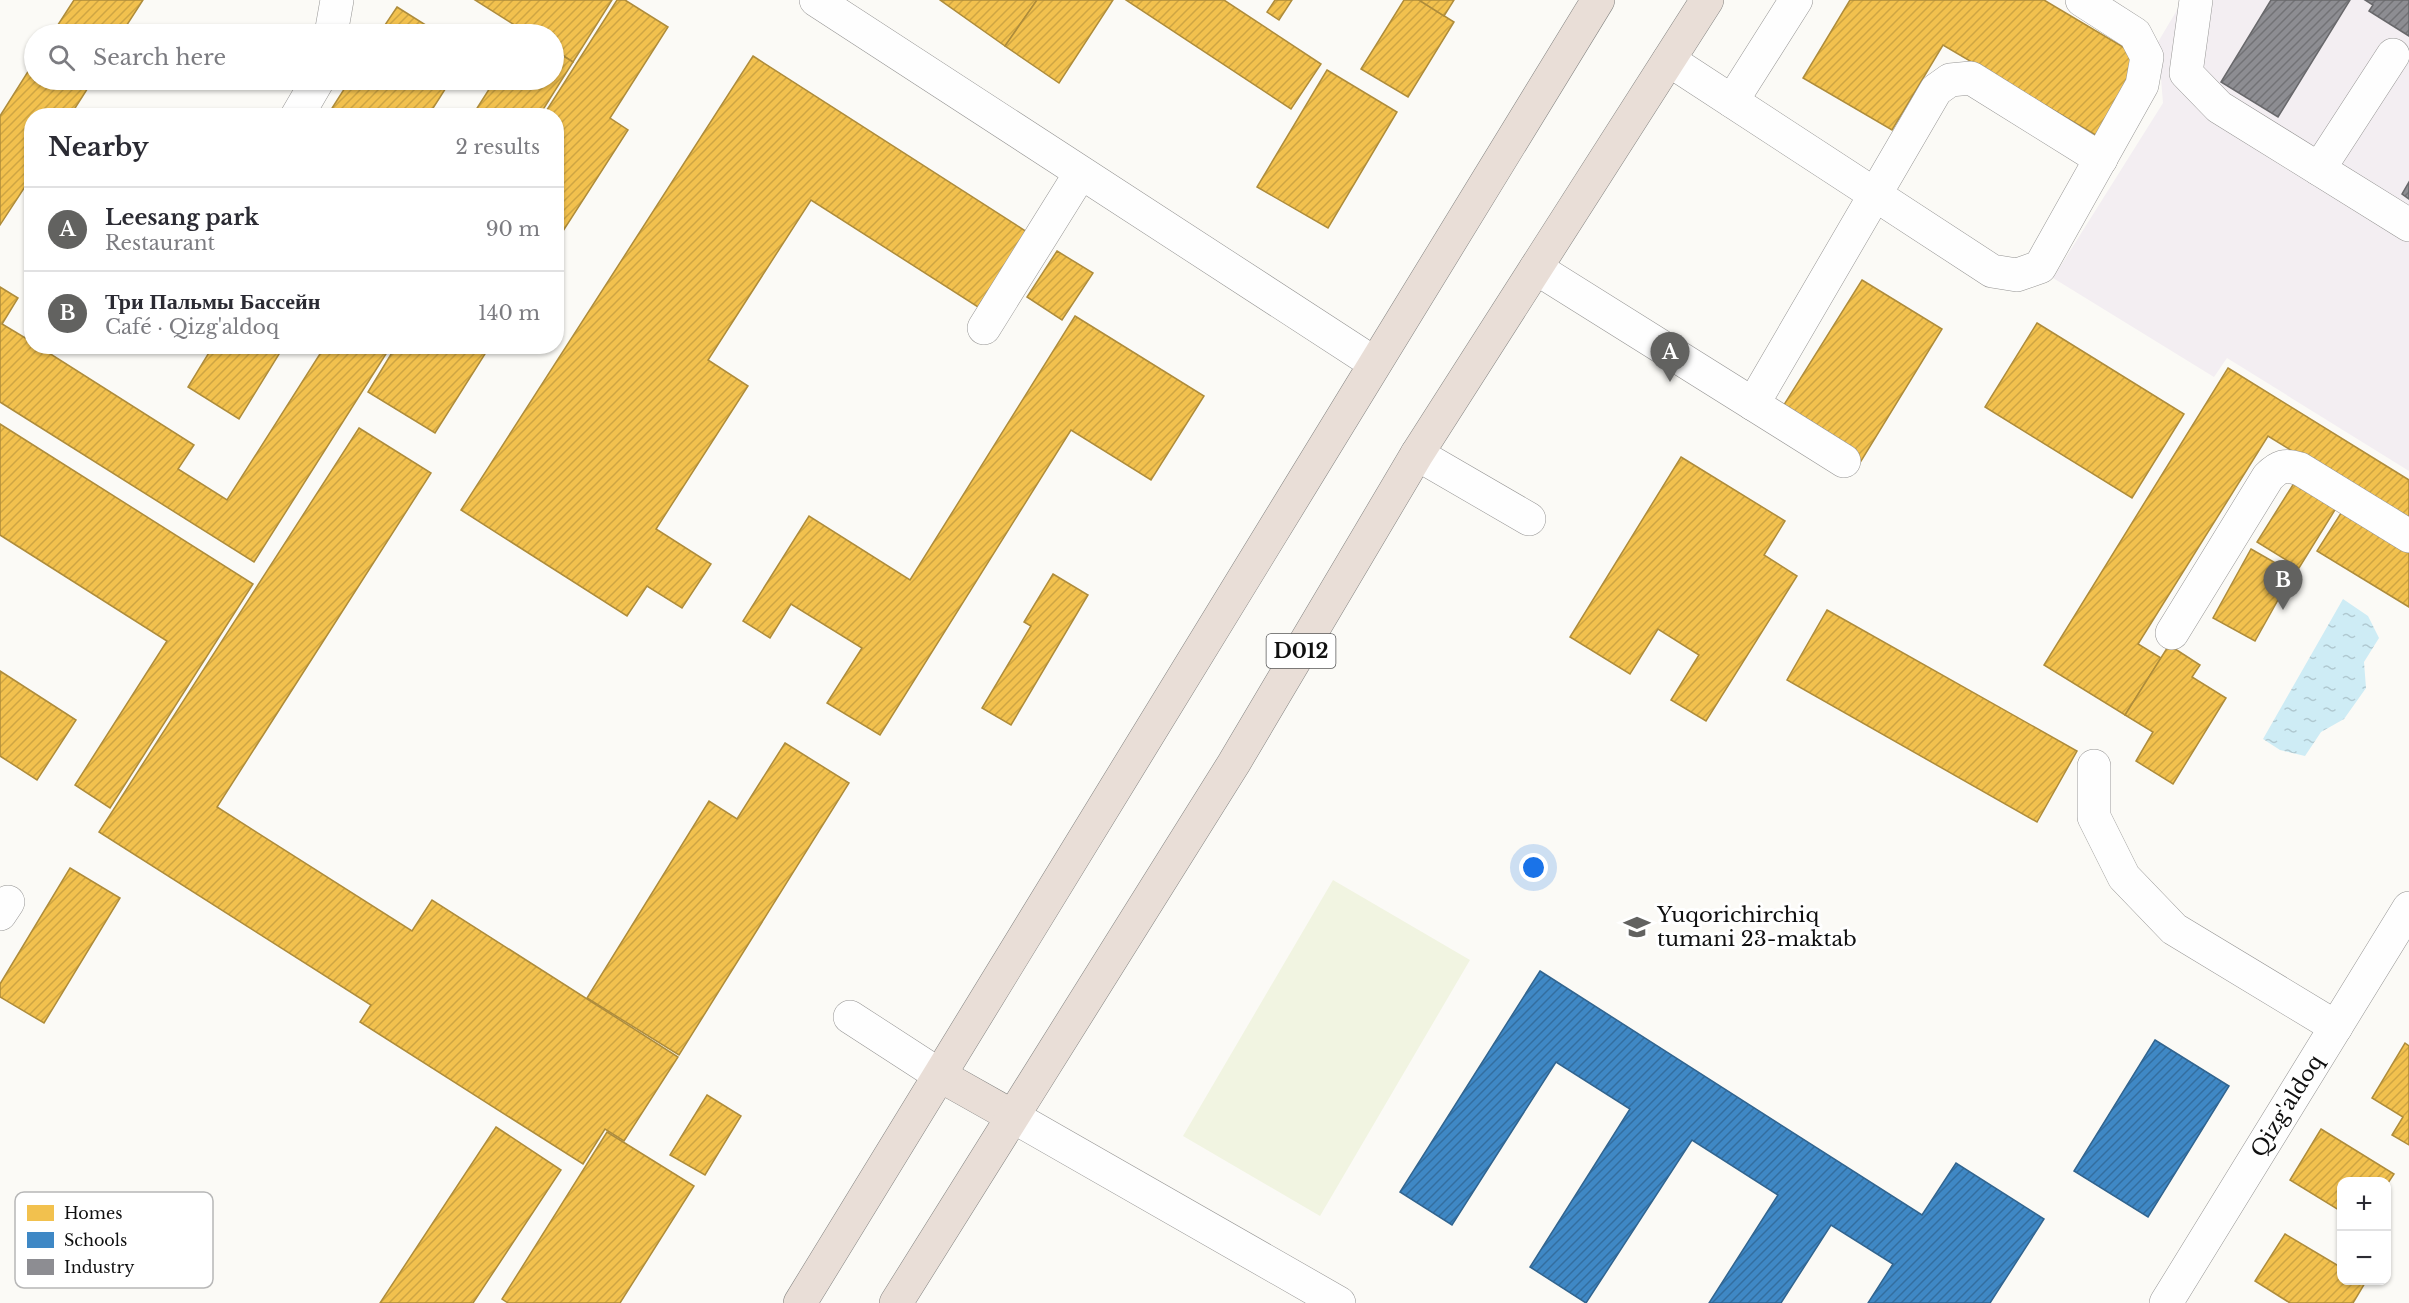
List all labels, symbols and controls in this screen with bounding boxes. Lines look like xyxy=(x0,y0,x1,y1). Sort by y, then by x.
search box xyxy=(24,24,564,90)
icon: search xyxy=(45,41,78,74)
text: Search here xyxy=(93,44,226,71)
text: Nearby xyxy=(48,131,149,163)
text: 2 results xyxy=(456,135,540,159)
text: Leesang park xyxy=(105,204,259,231)
text: A xyxy=(59,217,76,241)
text: 90 m xyxy=(486,217,540,241)
text: Restaurant xyxy=(105,231,215,255)
text: Три Пальмы Бассейн xyxy=(105,288,320,315)
text: B xyxy=(60,301,75,325)
text: 140 m xyxy=(478,301,540,325)
text: Café · Qizg'aldoq xyxy=(105,315,279,339)
pin: A xyxy=(1650,332,1690,382)
pin: B xyxy=(2264,560,2302,610)
road number: D012 xyxy=(1266,634,1336,668)
your location xyxy=(1519,853,1548,882)
place label: Yuqorichirchiq tumani 23-maktab xyxy=(1656,902,1857,952)
school or university icon: Yuqorichirchiq tumani 23-maktab xyxy=(1622,912,1652,942)
street label: Qizg'aldoq xyxy=(2245,1050,2329,1162)
map controls xyxy=(2337,1177,2391,1285)
button: + xyxy=(2337,1177,2391,1231)
legend xyxy=(15,1192,213,1288)
text: Homes xyxy=(64,1203,122,1223)
text: Schools xyxy=(64,1230,127,1250)
button: − xyxy=(2337,1231,2391,1285)
text: Industry xyxy=(64,1257,135,1277)

